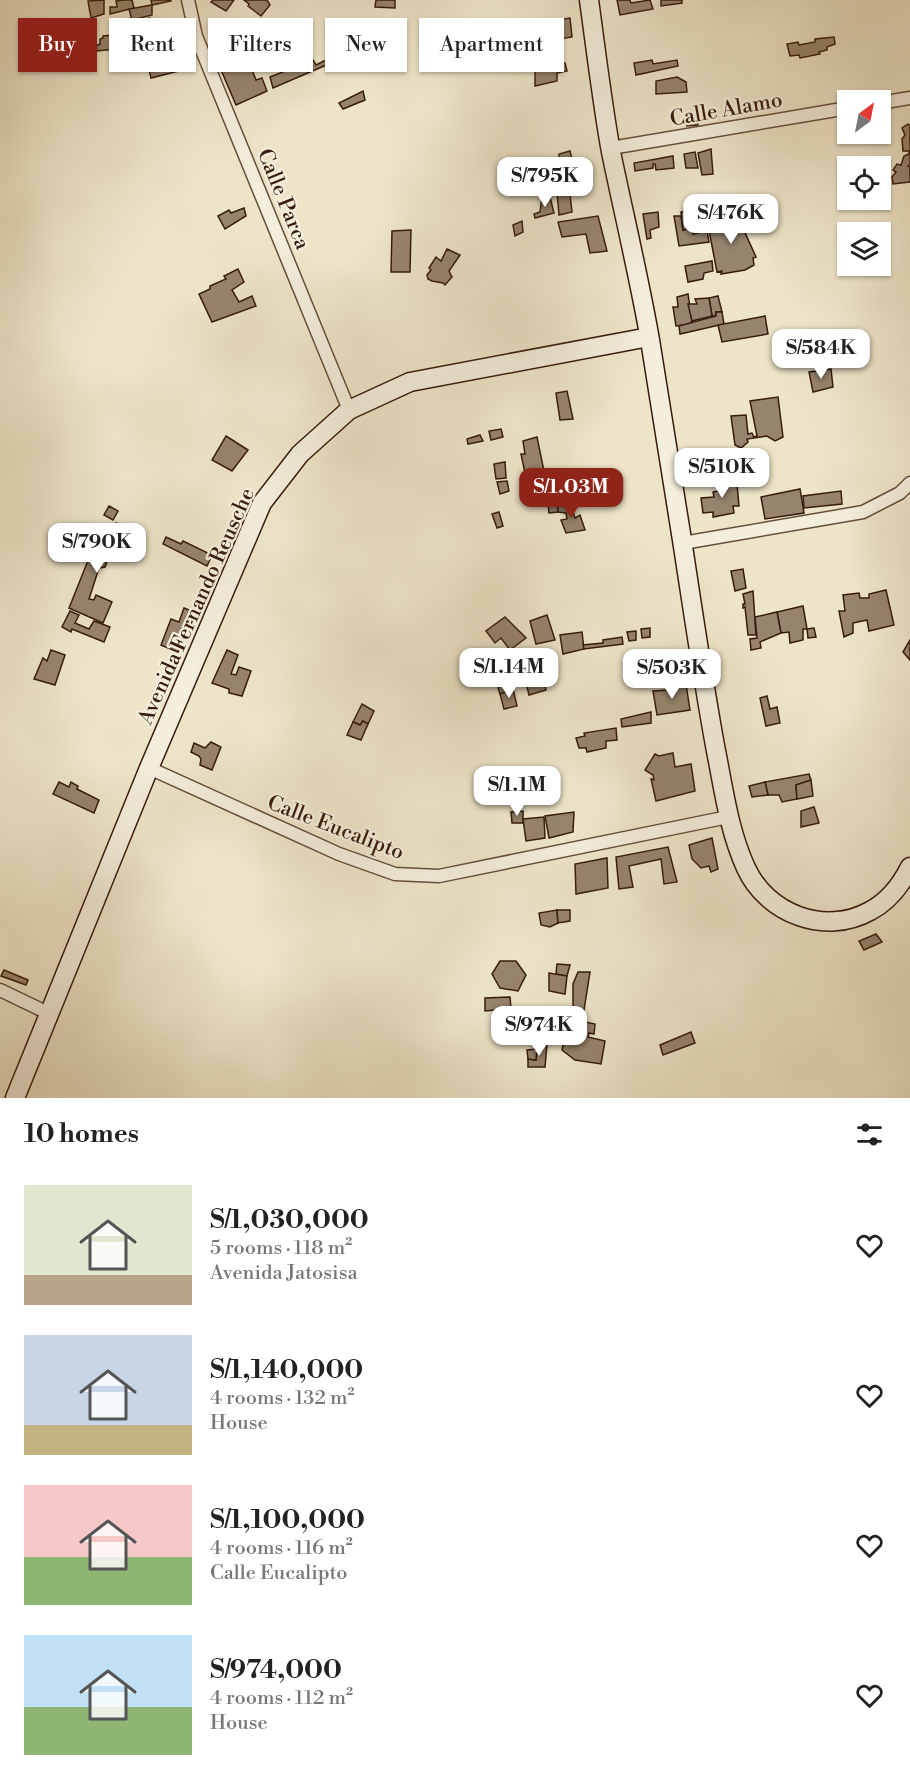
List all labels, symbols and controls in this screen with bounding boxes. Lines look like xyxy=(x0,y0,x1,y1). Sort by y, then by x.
chip: Buy xyxy=(18,18,97,72)
chip: Rent xyxy=(109,18,196,72)
chip: Filters xyxy=(208,18,313,72)
chip: New xyxy=(325,18,407,72)
chip: Apartment xyxy=(419,18,564,72)
street label: Calle Alamo xyxy=(668,87,785,133)
north arrow xyxy=(837,90,891,144)
map controls xyxy=(837,90,891,276)
street label: Calle Parca xyxy=(251,145,315,254)
button: locate xyxy=(837,156,891,210)
pin: S/795K xyxy=(496,157,594,208)
text: S/795K xyxy=(511,164,579,189)
pin: S/476K xyxy=(682,194,780,245)
text: S/476K xyxy=(697,201,765,226)
button: layers xyxy=(837,222,891,276)
pin: S/584K xyxy=(772,329,870,380)
text: S/584K xyxy=(786,336,856,361)
pin: S/510K xyxy=(673,448,771,499)
text: S/510K xyxy=(688,455,756,480)
pin: S/1.03M xyxy=(516,468,626,519)
text: S/1.03M xyxy=(533,475,609,500)
street label: Avenida Fernando Reusche xyxy=(133,484,261,730)
pin: S/790K xyxy=(48,523,146,574)
text: S/790K xyxy=(62,530,132,555)
pin: S/1.14M xyxy=(454,648,564,699)
pin: S/503K xyxy=(623,649,721,700)
text: S/1.14M xyxy=(473,655,545,680)
text: S/503K xyxy=(637,656,707,681)
pin: S/1.1M xyxy=(468,766,566,817)
text: S/1.1M xyxy=(488,773,546,798)
street label: Calle Eucalipto xyxy=(264,790,408,866)
pin: S/974K xyxy=(490,1006,588,1057)
text: S/974K xyxy=(505,1013,573,1038)
text: 10 homes xyxy=(24,1118,139,1150)
icon: filters xyxy=(853,1118,886,1151)
text: S/1,030,000 xyxy=(210,1204,369,1236)
icon: home xyxy=(72,1209,144,1281)
icon: heart xyxy=(853,1229,886,1262)
text: 5 rooms · 118 m² xyxy=(210,1236,352,1261)
text: Avenida Jatosisa xyxy=(210,1261,358,1286)
text: S/1,140,000 xyxy=(210,1354,363,1386)
icon: home xyxy=(72,1359,144,1431)
icon: heart xyxy=(853,1379,886,1412)
text: 4 rooms · 132 m² xyxy=(210,1386,354,1411)
text: House xyxy=(210,1411,268,1436)
text: S/1,100,000 xyxy=(210,1504,365,1536)
icon: home xyxy=(72,1509,144,1581)
icon: heart xyxy=(853,1529,886,1562)
text: 4 rooms · 116 m² xyxy=(210,1536,353,1561)
text: Calle Eucalipto xyxy=(210,1561,348,1586)
text: S/974,000 xyxy=(210,1654,342,1686)
icon: home xyxy=(72,1659,144,1731)
icon: heart xyxy=(853,1679,886,1712)
text: 4 rooms · 112 m² xyxy=(210,1686,353,1711)
text: House xyxy=(210,1711,268,1736)

